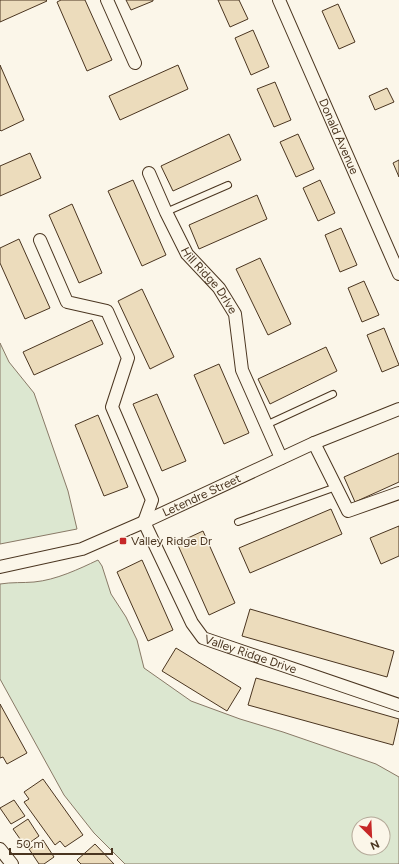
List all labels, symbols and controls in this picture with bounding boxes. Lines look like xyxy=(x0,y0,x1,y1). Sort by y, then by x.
street label: Donald Avenue xyxy=(316,96,362,177)
street label: Hill Ridge DrIve xyxy=(178,245,240,317)
street label: Letendre Street xyxy=(160,471,243,520)
place label: Valley Ridge Dr xyxy=(131,534,212,548)
marker: Valley Ridge Dr xyxy=(118,536,128,546)
street label: Valley Ridge Drive xyxy=(203,632,299,677)
north arrow xyxy=(351,816,391,856)
scale bar xyxy=(10,830,112,856)
text: 50 m xyxy=(16,837,44,851)
text: N xyxy=(368,837,381,852)

